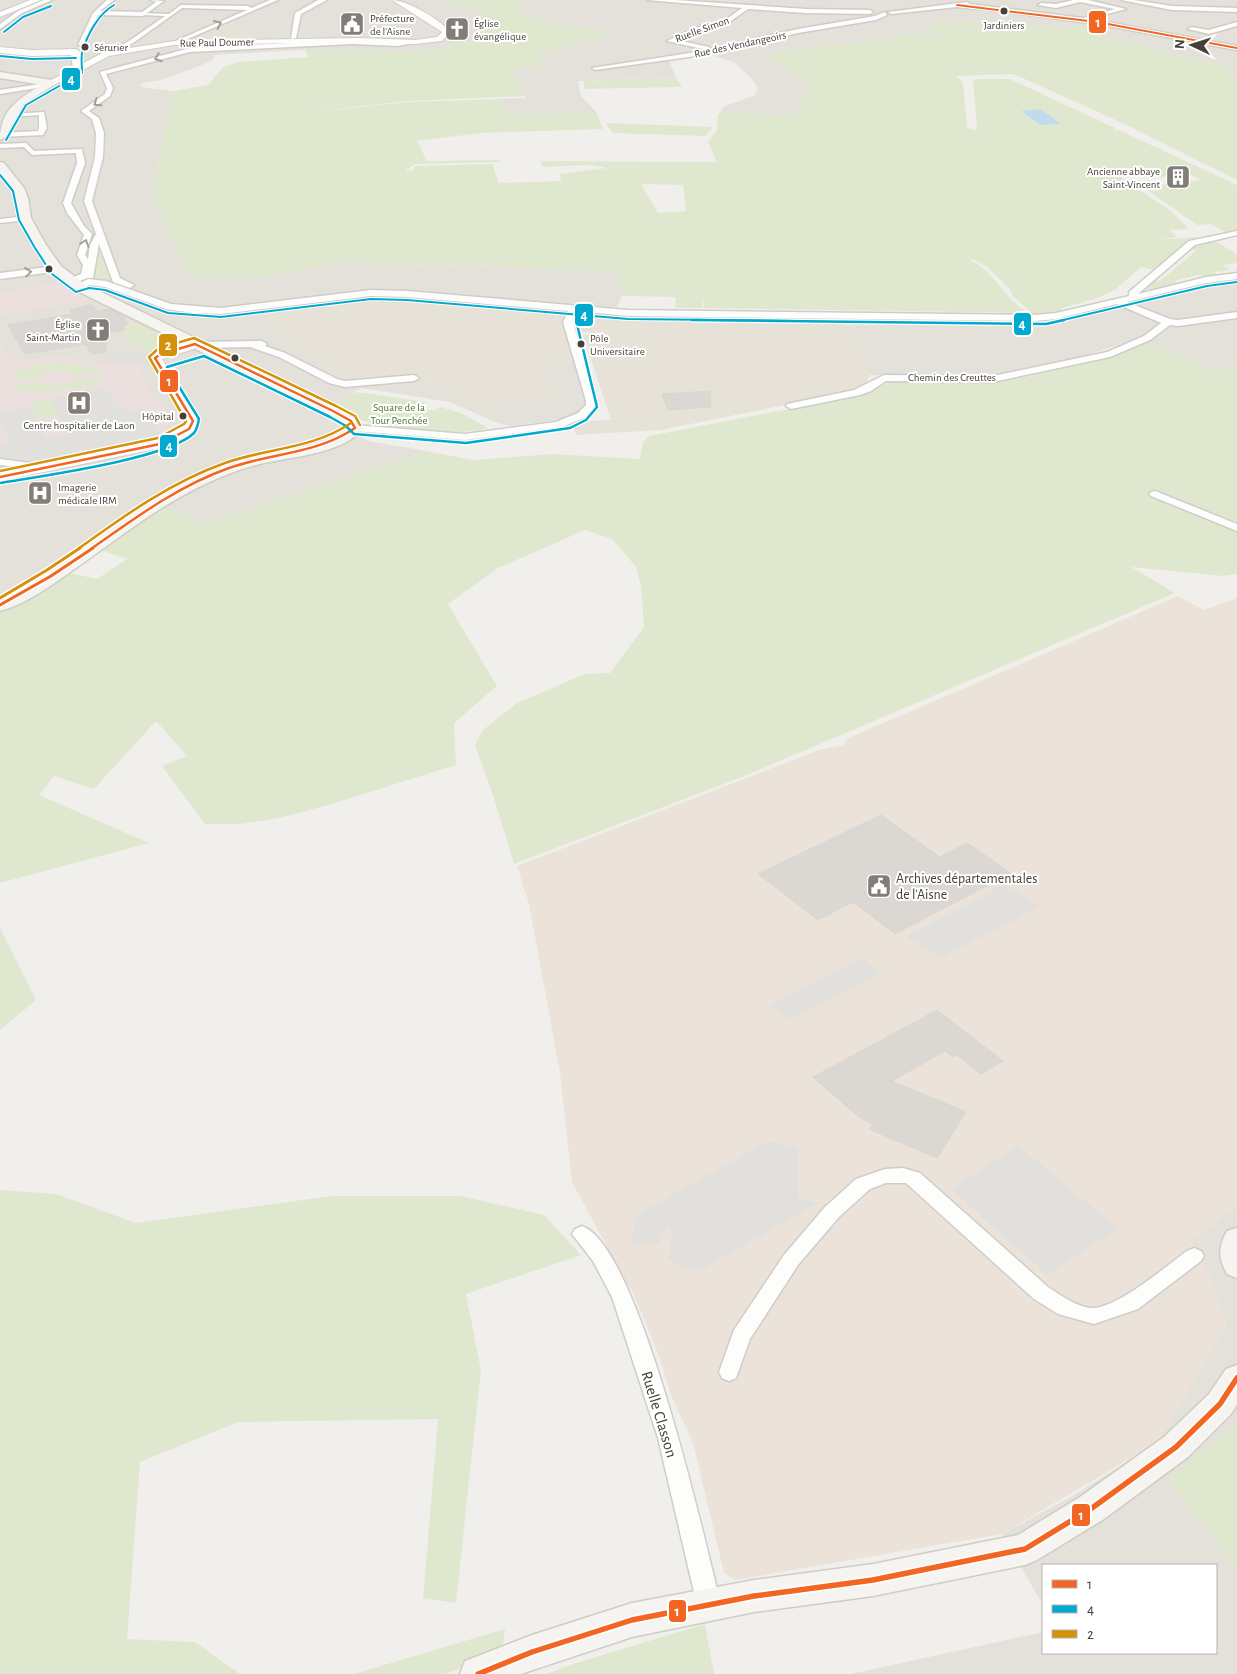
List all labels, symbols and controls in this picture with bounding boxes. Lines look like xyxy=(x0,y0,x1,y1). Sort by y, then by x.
marker: Jardiniers xyxy=(999,6,1009,16)
line badge: 1 xyxy=(1088,10,1107,34)
public building icon: Préfecture de l'Aisne xyxy=(339,11,365,37)
place label: Préfecture de l'Aisne xyxy=(370,13,414,37)
street label: Ruelle Simon xyxy=(674,15,731,44)
church icon: Église évangélique xyxy=(444,16,470,42)
text: 1 xyxy=(1095,16,1101,30)
place label: Église évangélique xyxy=(474,17,526,42)
one-way arrow xyxy=(213,20,222,30)
place label: Jardiniers xyxy=(983,20,1025,31)
north arrow xyxy=(1167,20,1217,70)
street label: Rue des Vendangeoirs xyxy=(693,29,787,60)
street label: Rue Paul Doumer xyxy=(180,36,255,49)
text: N xyxy=(1173,39,1187,50)
marker: Sérurier xyxy=(80,42,90,52)
place label: Sérurier xyxy=(94,42,128,53)
one-way arrow xyxy=(154,52,163,62)
line badge: 4 xyxy=(61,67,81,91)
text: 4 xyxy=(67,73,75,87)
one-way arrow xyxy=(93,97,102,106)
building icon: Ancienne abbaye Saint-Vincent xyxy=(1165,164,1191,190)
place label: Ancienne abbaye Saint-Vincent xyxy=(1087,166,1160,190)
one-way arrow xyxy=(79,239,89,247)
unlabelled marker xyxy=(44,264,54,274)
one-way arrow xyxy=(24,267,32,278)
line badge: 4 xyxy=(574,303,594,327)
text: 4 xyxy=(580,309,588,323)
line badge: 4 xyxy=(1013,312,1032,336)
church icon: Église Saint-Martin xyxy=(85,317,111,343)
place label: Église Saint-Martin xyxy=(26,318,80,343)
text: 4 xyxy=(1018,318,1026,332)
line badge: 2 xyxy=(158,333,178,357)
place label: Pôle Universitaire xyxy=(590,333,645,357)
text: 2 xyxy=(165,339,172,353)
marker: Pôle Universitaire xyxy=(576,339,586,349)
unlabelled marker xyxy=(230,353,240,363)
line badge: 1 xyxy=(159,369,179,393)
street label: Chemin des Creuttes xyxy=(908,372,996,383)
text: 1 xyxy=(166,375,172,389)
hospital icon: Centre hospitalier de Laon xyxy=(66,390,92,416)
park label: Square de la Tour Penchée xyxy=(370,402,428,426)
place label: Hôpital xyxy=(142,411,174,422)
marker: Hôpital xyxy=(178,411,188,421)
place label: Centre hospitalier de Laon xyxy=(23,420,135,431)
line badge: 4 xyxy=(159,434,178,458)
text: 4 xyxy=(165,440,173,454)
hospital icon: Imagerie médicale IRM xyxy=(27,480,53,506)
place label: Imagerie médicale IRM xyxy=(58,482,117,506)
place label: Archives départementales de l'Aisne xyxy=(896,872,1037,902)
public building icon: Archives départementales de l'Aisne xyxy=(866,873,892,899)
street label: Ruelle Classon xyxy=(638,1369,680,1459)
line badge: 1 xyxy=(1071,1503,1091,1527)
text: 1 xyxy=(1078,1509,1084,1523)
legend xyxy=(1042,1564,1217,1654)
text: 1 xyxy=(1087,1577,1092,1592)
line badge: 1 xyxy=(668,1599,687,1623)
text: 4 xyxy=(1087,1602,1094,1617)
text: 1 xyxy=(674,1605,680,1619)
text: 2 xyxy=(1087,1627,1094,1642)

